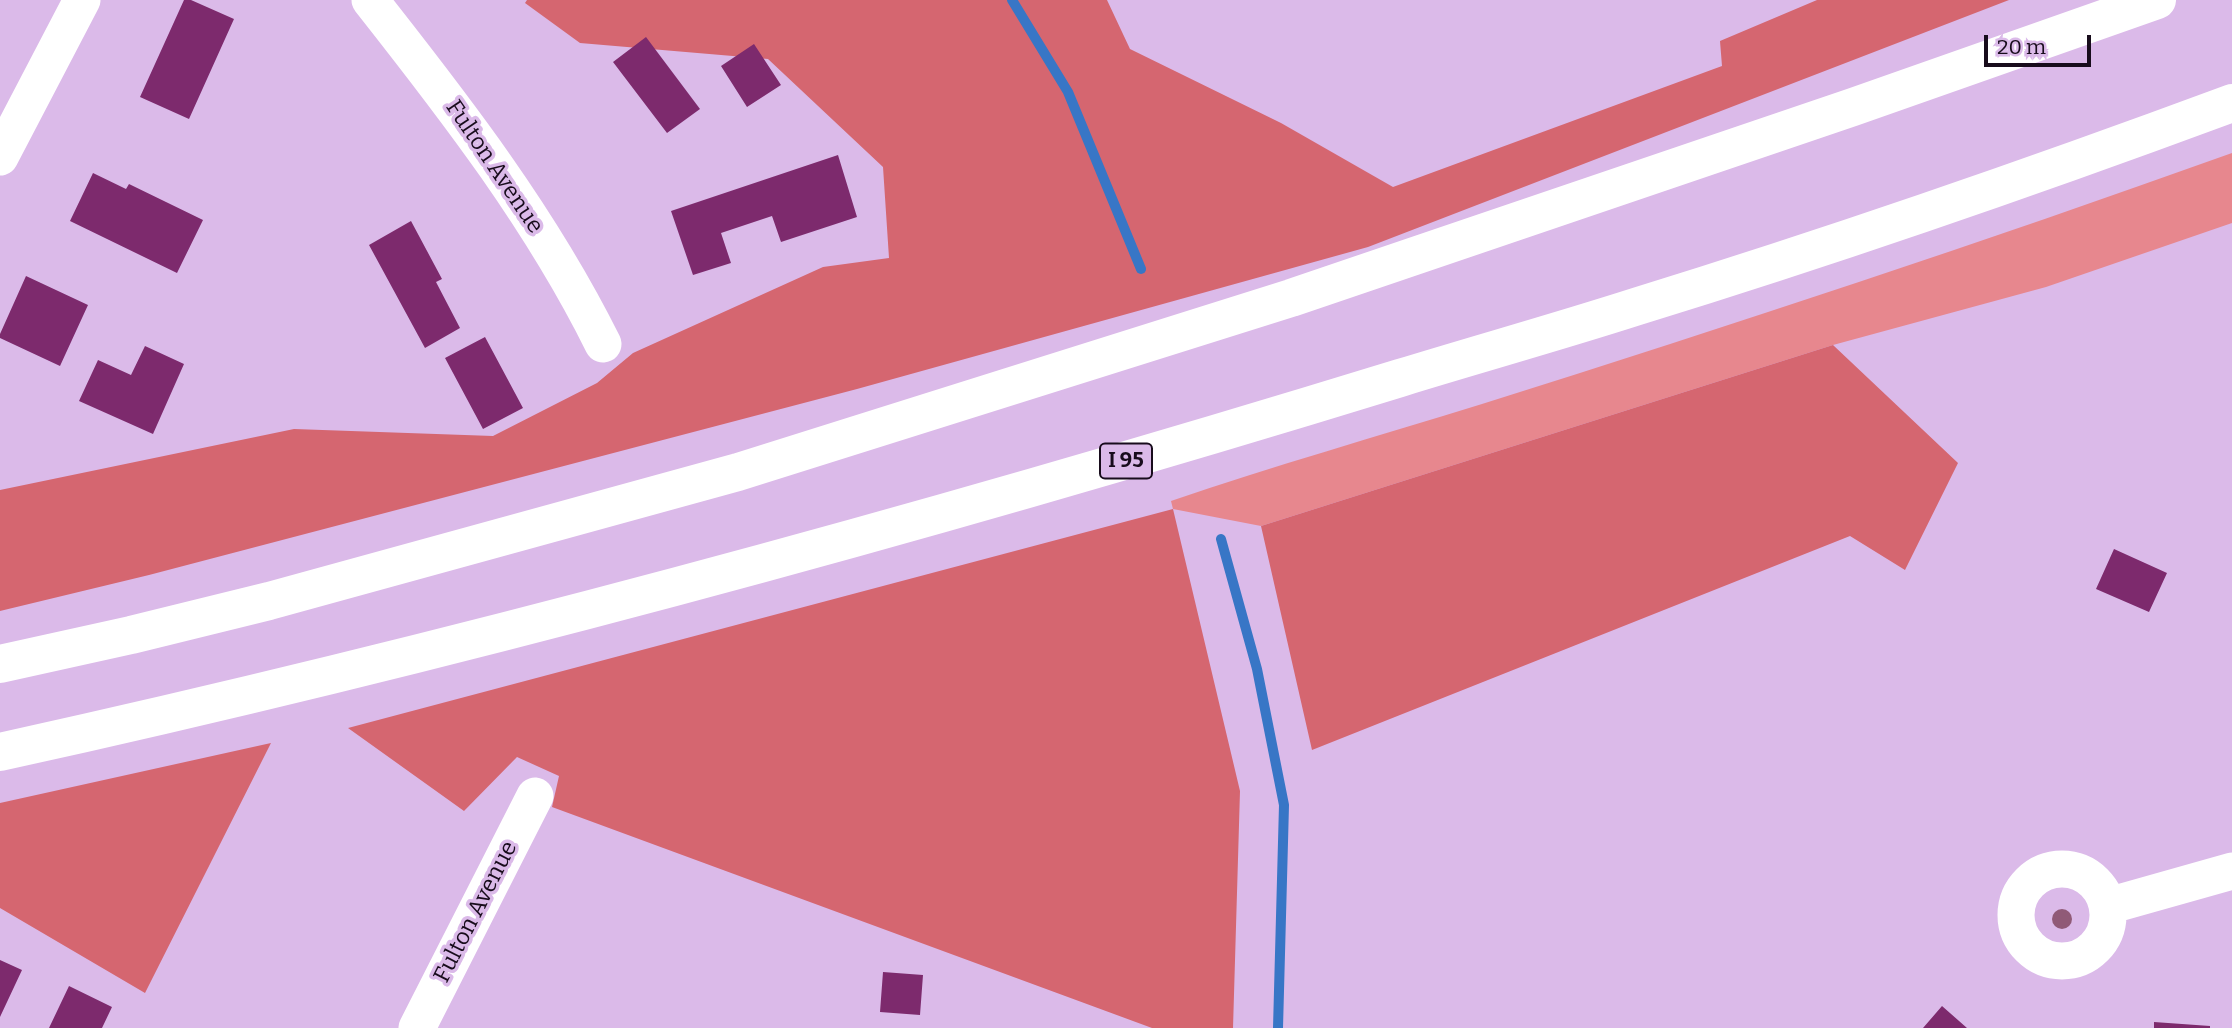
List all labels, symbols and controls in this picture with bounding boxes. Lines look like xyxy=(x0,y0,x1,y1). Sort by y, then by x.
scale bar xyxy=(1987,21,2094,65)
text: 20 m xyxy=(1997,34,2046,60)
street label: Fulton Avenue xyxy=(439,95,549,239)
road number: I 95 xyxy=(1100,444,1152,478)
street label: Fulton Avenue xyxy=(429,837,523,987)

